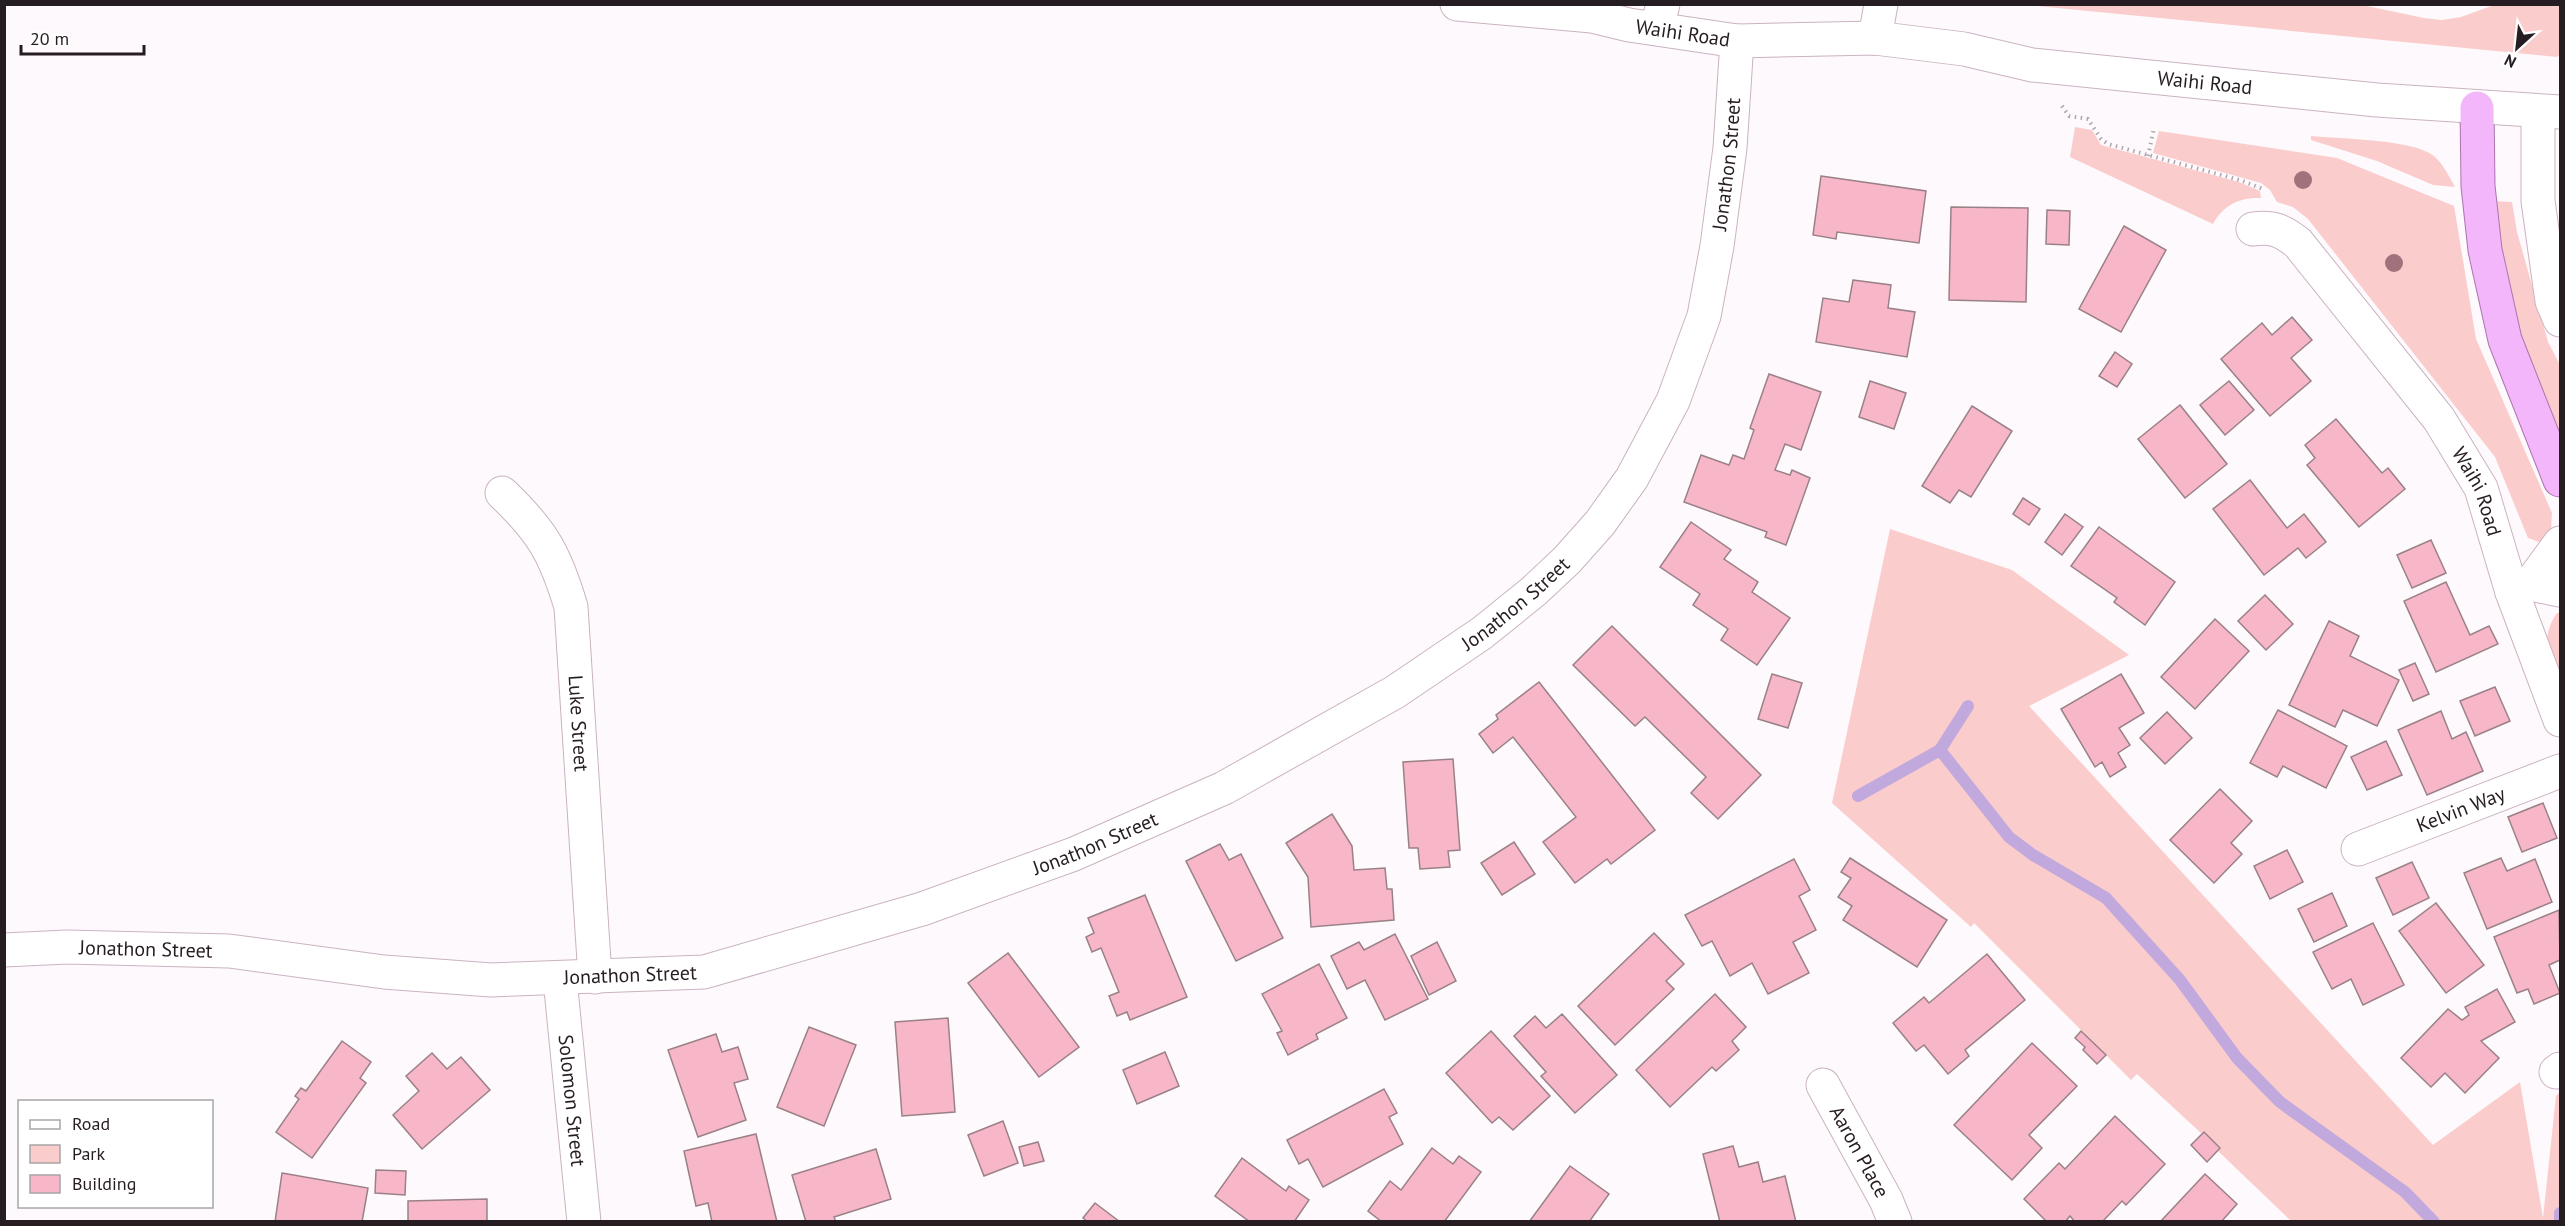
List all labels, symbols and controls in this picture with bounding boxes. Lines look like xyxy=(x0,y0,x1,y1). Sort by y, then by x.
street label: Waihi Road xyxy=(1634,13,1732,53)
scale bar xyxy=(21,18,144,56)
north arrow xyxy=(2487,18,2547,78)
text: 20 m xyxy=(30,27,69,50)
text: N xyxy=(2501,50,2519,73)
street label: Waihi Road xyxy=(2156,65,2253,100)
street label: Jonathon Street xyxy=(1706,97,1746,233)
street label: Waihi Road xyxy=(2446,442,2508,539)
street label: Jonathon Street xyxy=(1455,551,1575,657)
street label: Luke Street xyxy=(562,674,595,773)
street label: Kelvin Way xyxy=(2412,780,2509,838)
street label: Jonathon Street xyxy=(1028,806,1162,881)
street label: Jonathon Street xyxy=(78,934,213,964)
street label: Jonathon Street xyxy=(562,959,697,990)
street label: Solomon Street xyxy=(553,1033,591,1168)
legend xyxy=(18,1100,213,1208)
street label: Aaron Place xyxy=(1824,1101,1895,1202)
text: Road xyxy=(72,1112,110,1135)
text: Park xyxy=(72,1142,105,1165)
text: Building xyxy=(72,1172,136,1195)

